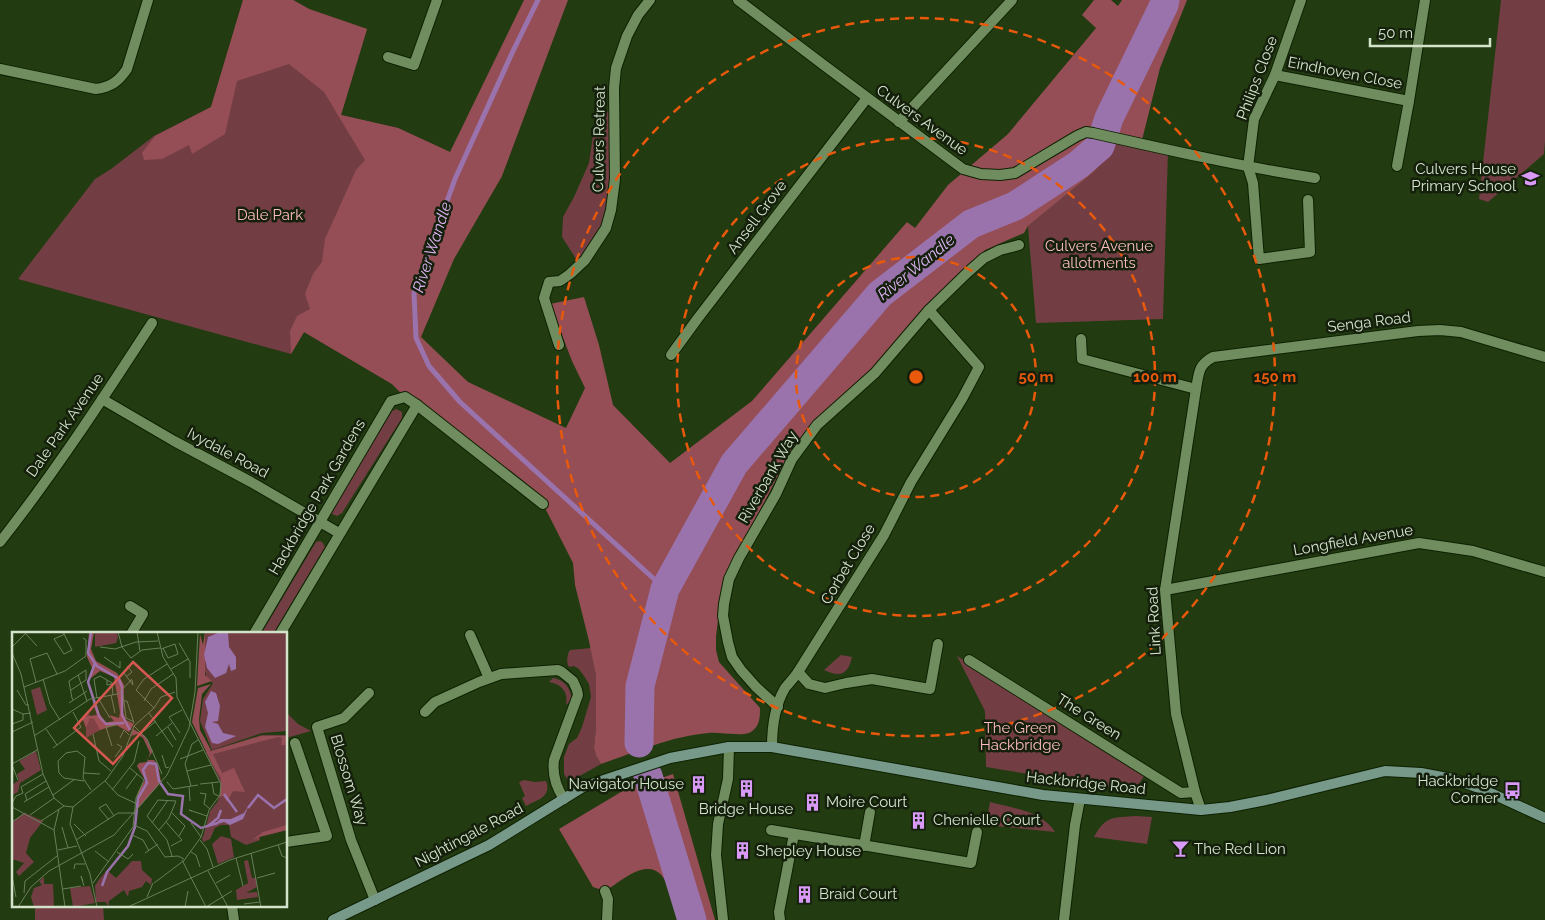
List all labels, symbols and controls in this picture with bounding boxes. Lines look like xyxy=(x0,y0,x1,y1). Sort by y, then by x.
scale bar xyxy=(1370,15,1490,47)
text: 50 m xyxy=(1378,24,1413,42)
street label: Philips Close xyxy=(1233,33,1281,122)
street label: Eindhoven Close xyxy=(1286,53,1404,93)
street label: Culvers Avenue xyxy=(873,81,971,159)
street label: Culvers Retreat xyxy=(589,86,609,192)
place label: Culvers House Primary School xyxy=(1411,160,1517,195)
school or university icon: Culvers House Primary School xyxy=(1520,168,1540,188)
street label: Ansell Grove xyxy=(724,177,791,257)
water label: River Wandle xyxy=(408,199,456,295)
park label: Dale Park xyxy=(237,206,303,224)
water label: River Wandle xyxy=(873,230,959,304)
park label: Culvers Avenue allotments xyxy=(1045,237,1153,272)
street label: Senga Road xyxy=(1326,308,1412,336)
centre of rings xyxy=(907,368,925,386)
text: 50 m xyxy=(1018,368,1054,386)
text: 100 m xyxy=(1133,368,1177,386)
text: 150 m xyxy=(1254,368,1296,386)
street label: Dale Park Avenue xyxy=(23,370,108,480)
street label: Hackbridge Park Gardens xyxy=(265,416,369,578)
street label: Ivydale Road xyxy=(184,424,272,482)
street label: Riverbank Way xyxy=(734,428,802,526)
street label: Corbet Close xyxy=(817,520,879,607)
street label: Longfield Avenue xyxy=(1292,521,1414,559)
street label: Link Road xyxy=(1143,586,1165,656)
inset map xyxy=(12,632,288,908)
street label: The Green xyxy=(1053,690,1125,744)
park label: The Green Hackbridge xyxy=(980,719,1060,754)
street label: Blossom Way xyxy=(327,732,371,828)
street label: Hackbridge Road xyxy=(1025,768,1147,798)
place label: Hackbridge Corner xyxy=(1417,772,1499,807)
building icon: Navigator House xyxy=(688,774,708,794)
place label: Navigator House xyxy=(569,775,684,793)
building icon: Bridge House xyxy=(736,778,756,798)
bus stop icon: Hackbridge Corner xyxy=(1502,780,1522,800)
building icon: Moire Court xyxy=(802,792,822,812)
place label: Moire Court xyxy=(826,793,907,811)
street label: Nightingale Road xyxy=(412,799,526,871)
place label: Bridge House xyxy=(699,800,793,818)
building icon: Chenielle Court xyxy=(909,810,929,830)
place label: Chenielle Court xyxy=(933,811,1041,829)
bar icon: The Red Lion xyxy=(1170,839,1190,859)
place label: The Red Lion xyxy=(1194,840,1286,858)
building icon: Shepley House xyxy=(732,841,752,861)
place label: Shepley House xyxy=(756,842,861,860)
building icon: Braid Court xyxy=(795,884,815,904)
place label: Braid Court xyxy=(819,885,897,903)

